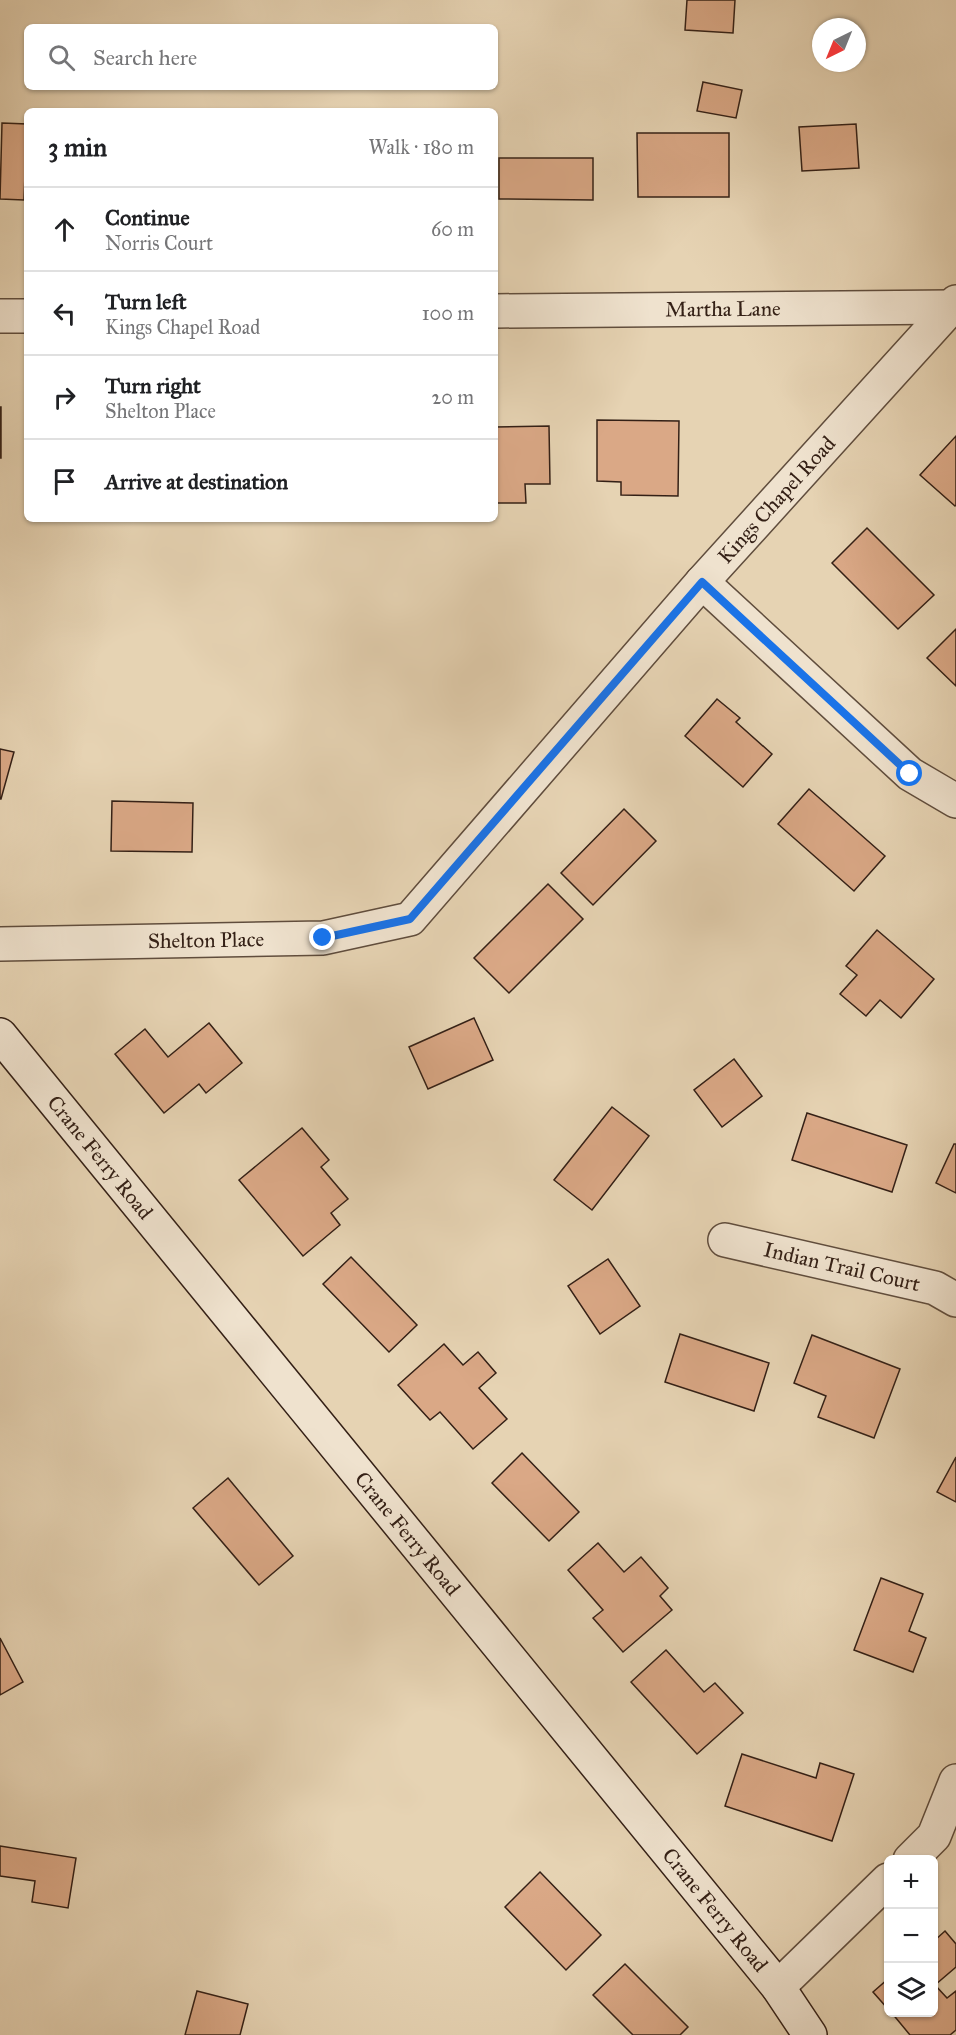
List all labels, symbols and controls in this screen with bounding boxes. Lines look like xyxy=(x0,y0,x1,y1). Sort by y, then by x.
north arrow xyxy=(812,18,866,72)
search box xyxy=(24,24,498,90)
icon: search xyxy=(45,41,78,74)
text: Search here xyxy=(93,44,197,71)
text: 3 min xyxy=(48,131,107,163)
text: Walk · 180 m xyxy=(369,135,474,159)
text: Continue xyxy=(105,204,190,231)
icon: ahead xyxy=(48,213,81,246)
text: 60 m xyxy=(431,217,474,241)
text: Norris Court xyxy=(105,231,213,255)
text: Turn left xyxy=(105,288,187,315)
street label: Martha Lane xyxy=(665,295,781,323)
icon: left xyxy=(48,297,81,330)
text: 100 m xyxy=(422,301,474,325)
text: Kings Chapel Road xyxy=(105,315,260,339)
text: Turn right xyxy=(105,372,201,399)
icon: right xyxy=(48,381,81,414)
text: 20 m xyxy=(431,385,474,409)
text: Shelton Place xyxy=(105,399,216,423)
street label: Kings Chapel Road xyxy=(712,430,841,569)
icon: arrive xyxy=(48,465,81,498)
text: Arrive at destination xyxy=(105,468,288,495)
route start xyxy=(896,760,922,786)
route end xyxy=(309,924,335,950)
street label: Shelton Place xyxy=(148,926,265,954)
street label: Crane Ferry Road xyxy=(42,1090,159,1225)
street label: Indian Trail Court xyxy=(761,1236,923,1297)
street label: Crane Ferry Road xyxy=(349,1466,466,1601)
street label: Crane Ferry Road xyxy=(657,1843,774,1978)
map controls xyxy=(884,1855,938,2017)
button: + xyxy=(884,1855,938,1909)
button: − xyxy=(884,1909,938,1963)
button: layers xyxy=(884,1963,938,2017)

